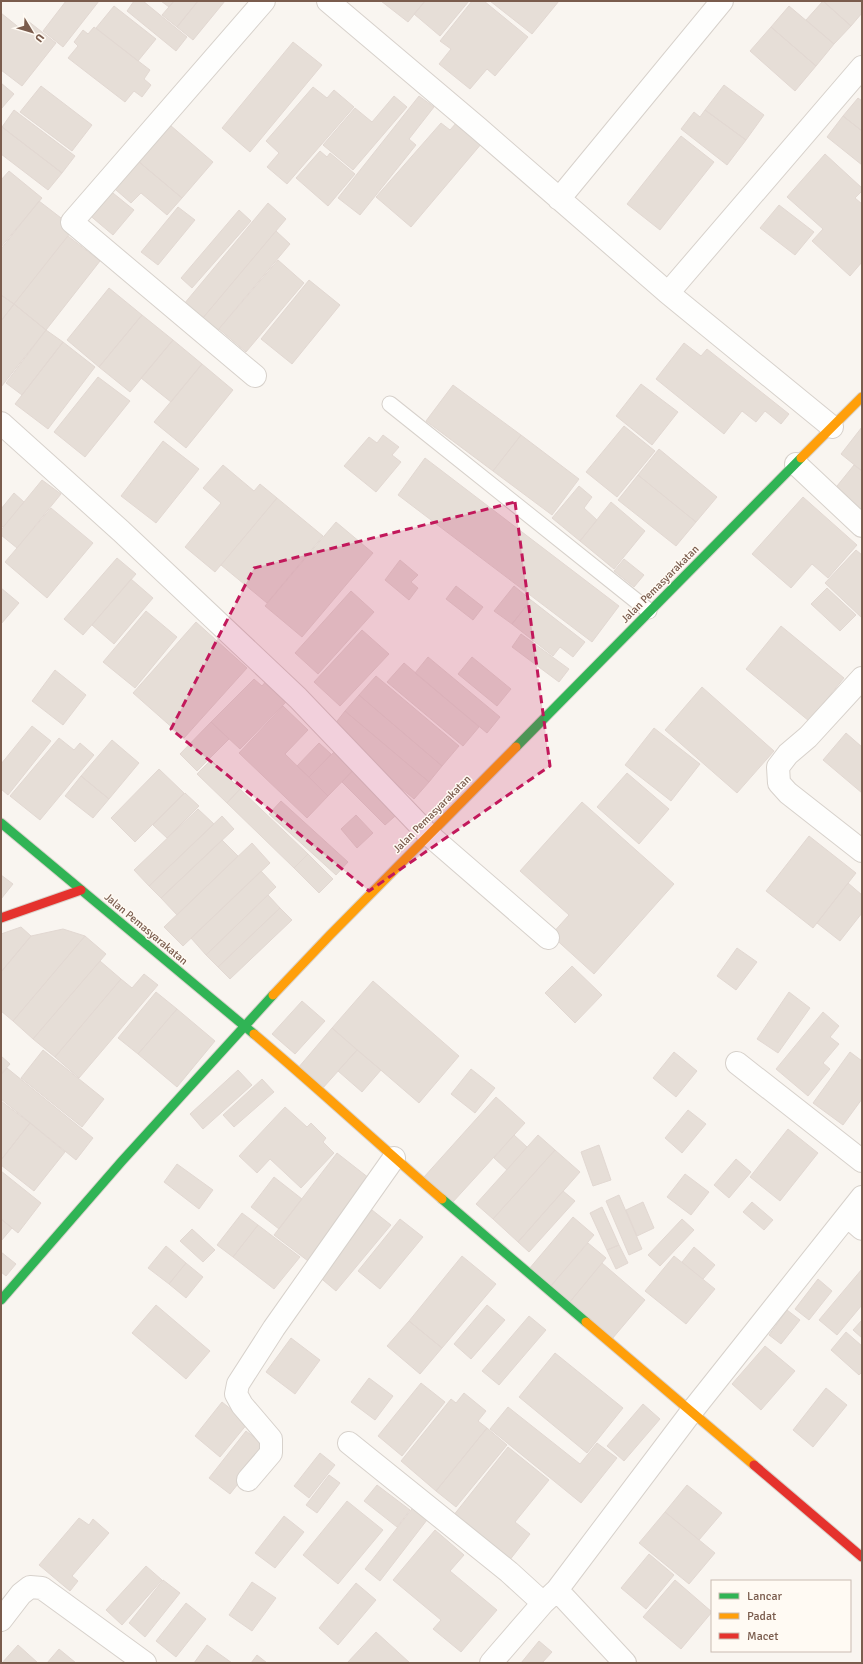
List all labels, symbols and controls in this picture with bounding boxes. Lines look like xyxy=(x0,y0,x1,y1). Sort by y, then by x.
north arrow xyxy=(12,12,52,52)
text: U xyxy=(32,31,47,45)
street label: Jalan Pemasyarakatan xyxy=(618,542,702,626)
street label: Jalan Pemasyarakatan xyxy=(390,772,474,856)
street label: Jalan Pemasyarakatan xyxy=(102,890,190,968)
legend xyxy=(711,1580,851,1652)
text: Lancar xyxy=(747,1589,783,1604)
text: Padat xyxy=(747,1609,776,1624)
text: Macet xyxy=(747,1629,779,1644)

